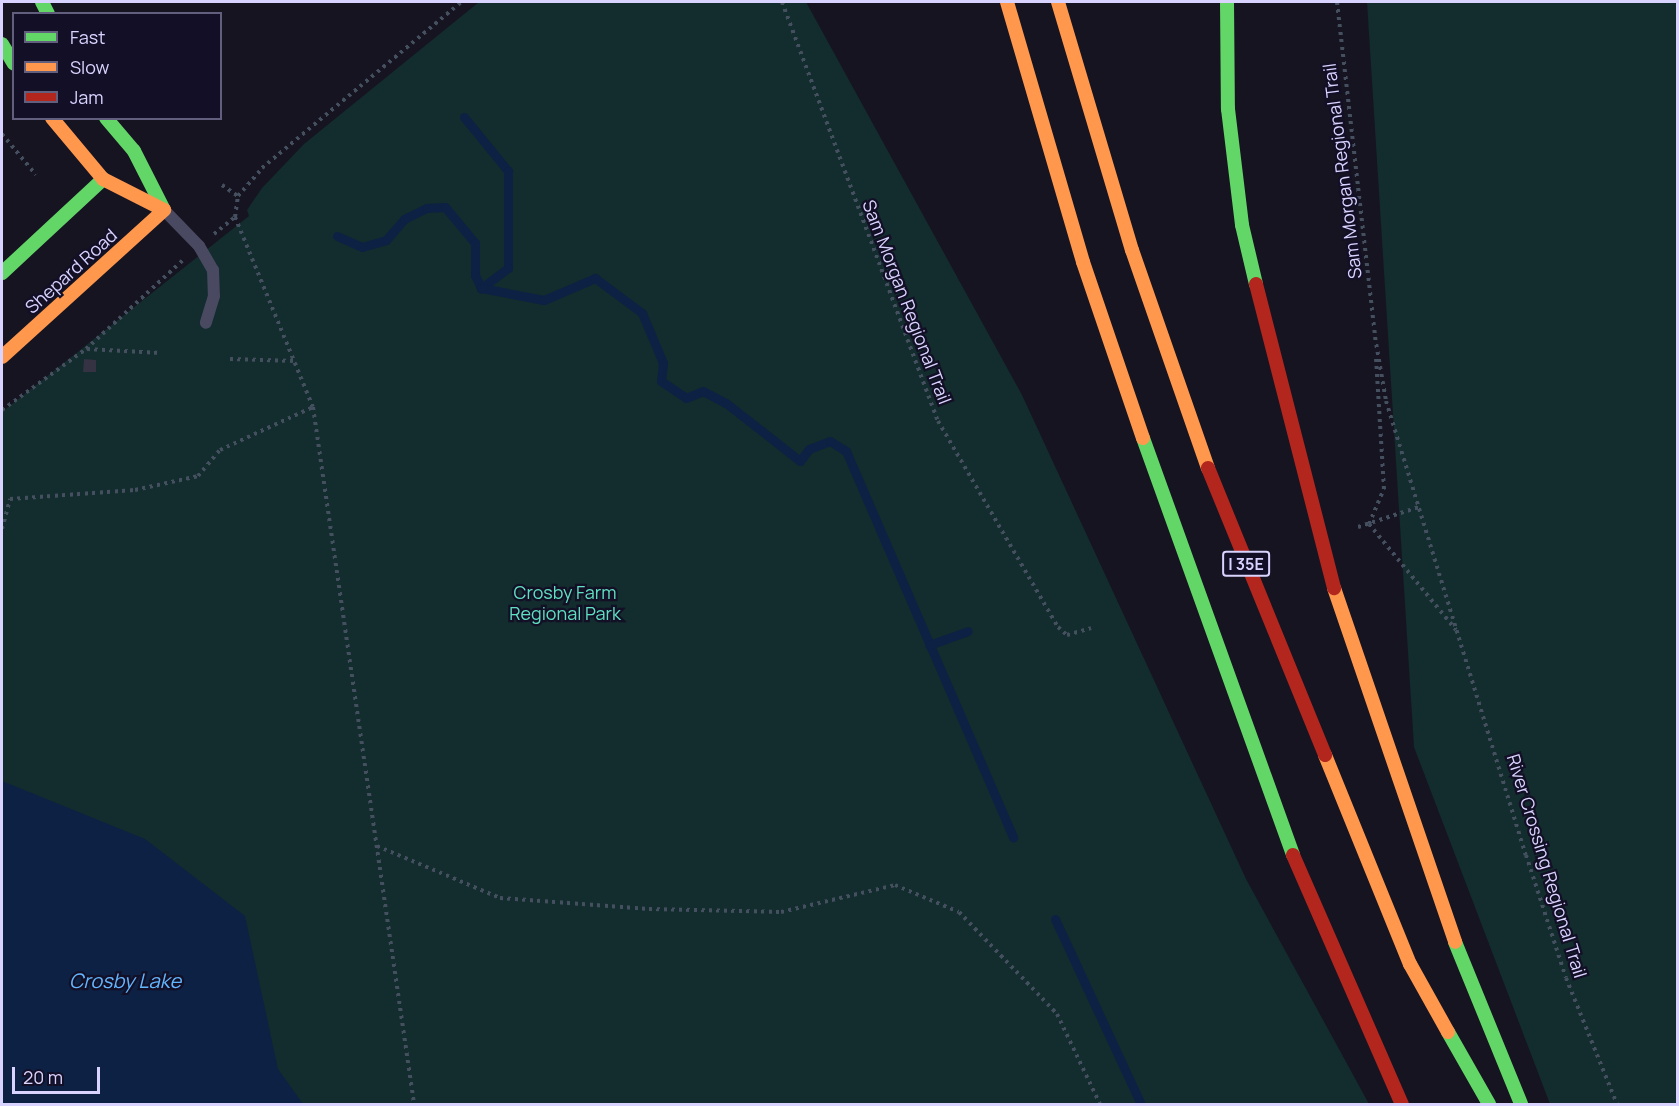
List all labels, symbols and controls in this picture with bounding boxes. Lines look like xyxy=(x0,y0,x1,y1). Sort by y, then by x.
legend xyxy=(12,12,222,120)
text: Fast xyxy=(70,25,105,49)
text: Slow xyxy=(70,55,109,79)
street label: Sam Morgan Regional Trail xyxy=(1318,62,1366,280)
text: Jam xyxy=(70,85,104,109)
street label: Sam Morgan Regional Trail xyxy=(858,197,956,407)
street label: Shepard Road xyxy=(21,224,121,318)
road number: I 35E xyxy=(1222,551,1270,577)
park label: Crosby Farm Regional Park xyxy=(509,582,621,624)
street label: River Crossing Regional Trail xyxy=(1503,751,1591,981)
water label: Crosby Lake xyxy=(69,968,181,992)
scale bar xyxy=(15,1055,104,1093)
text: 20 m xyxy=(23,1065,63,1089)

